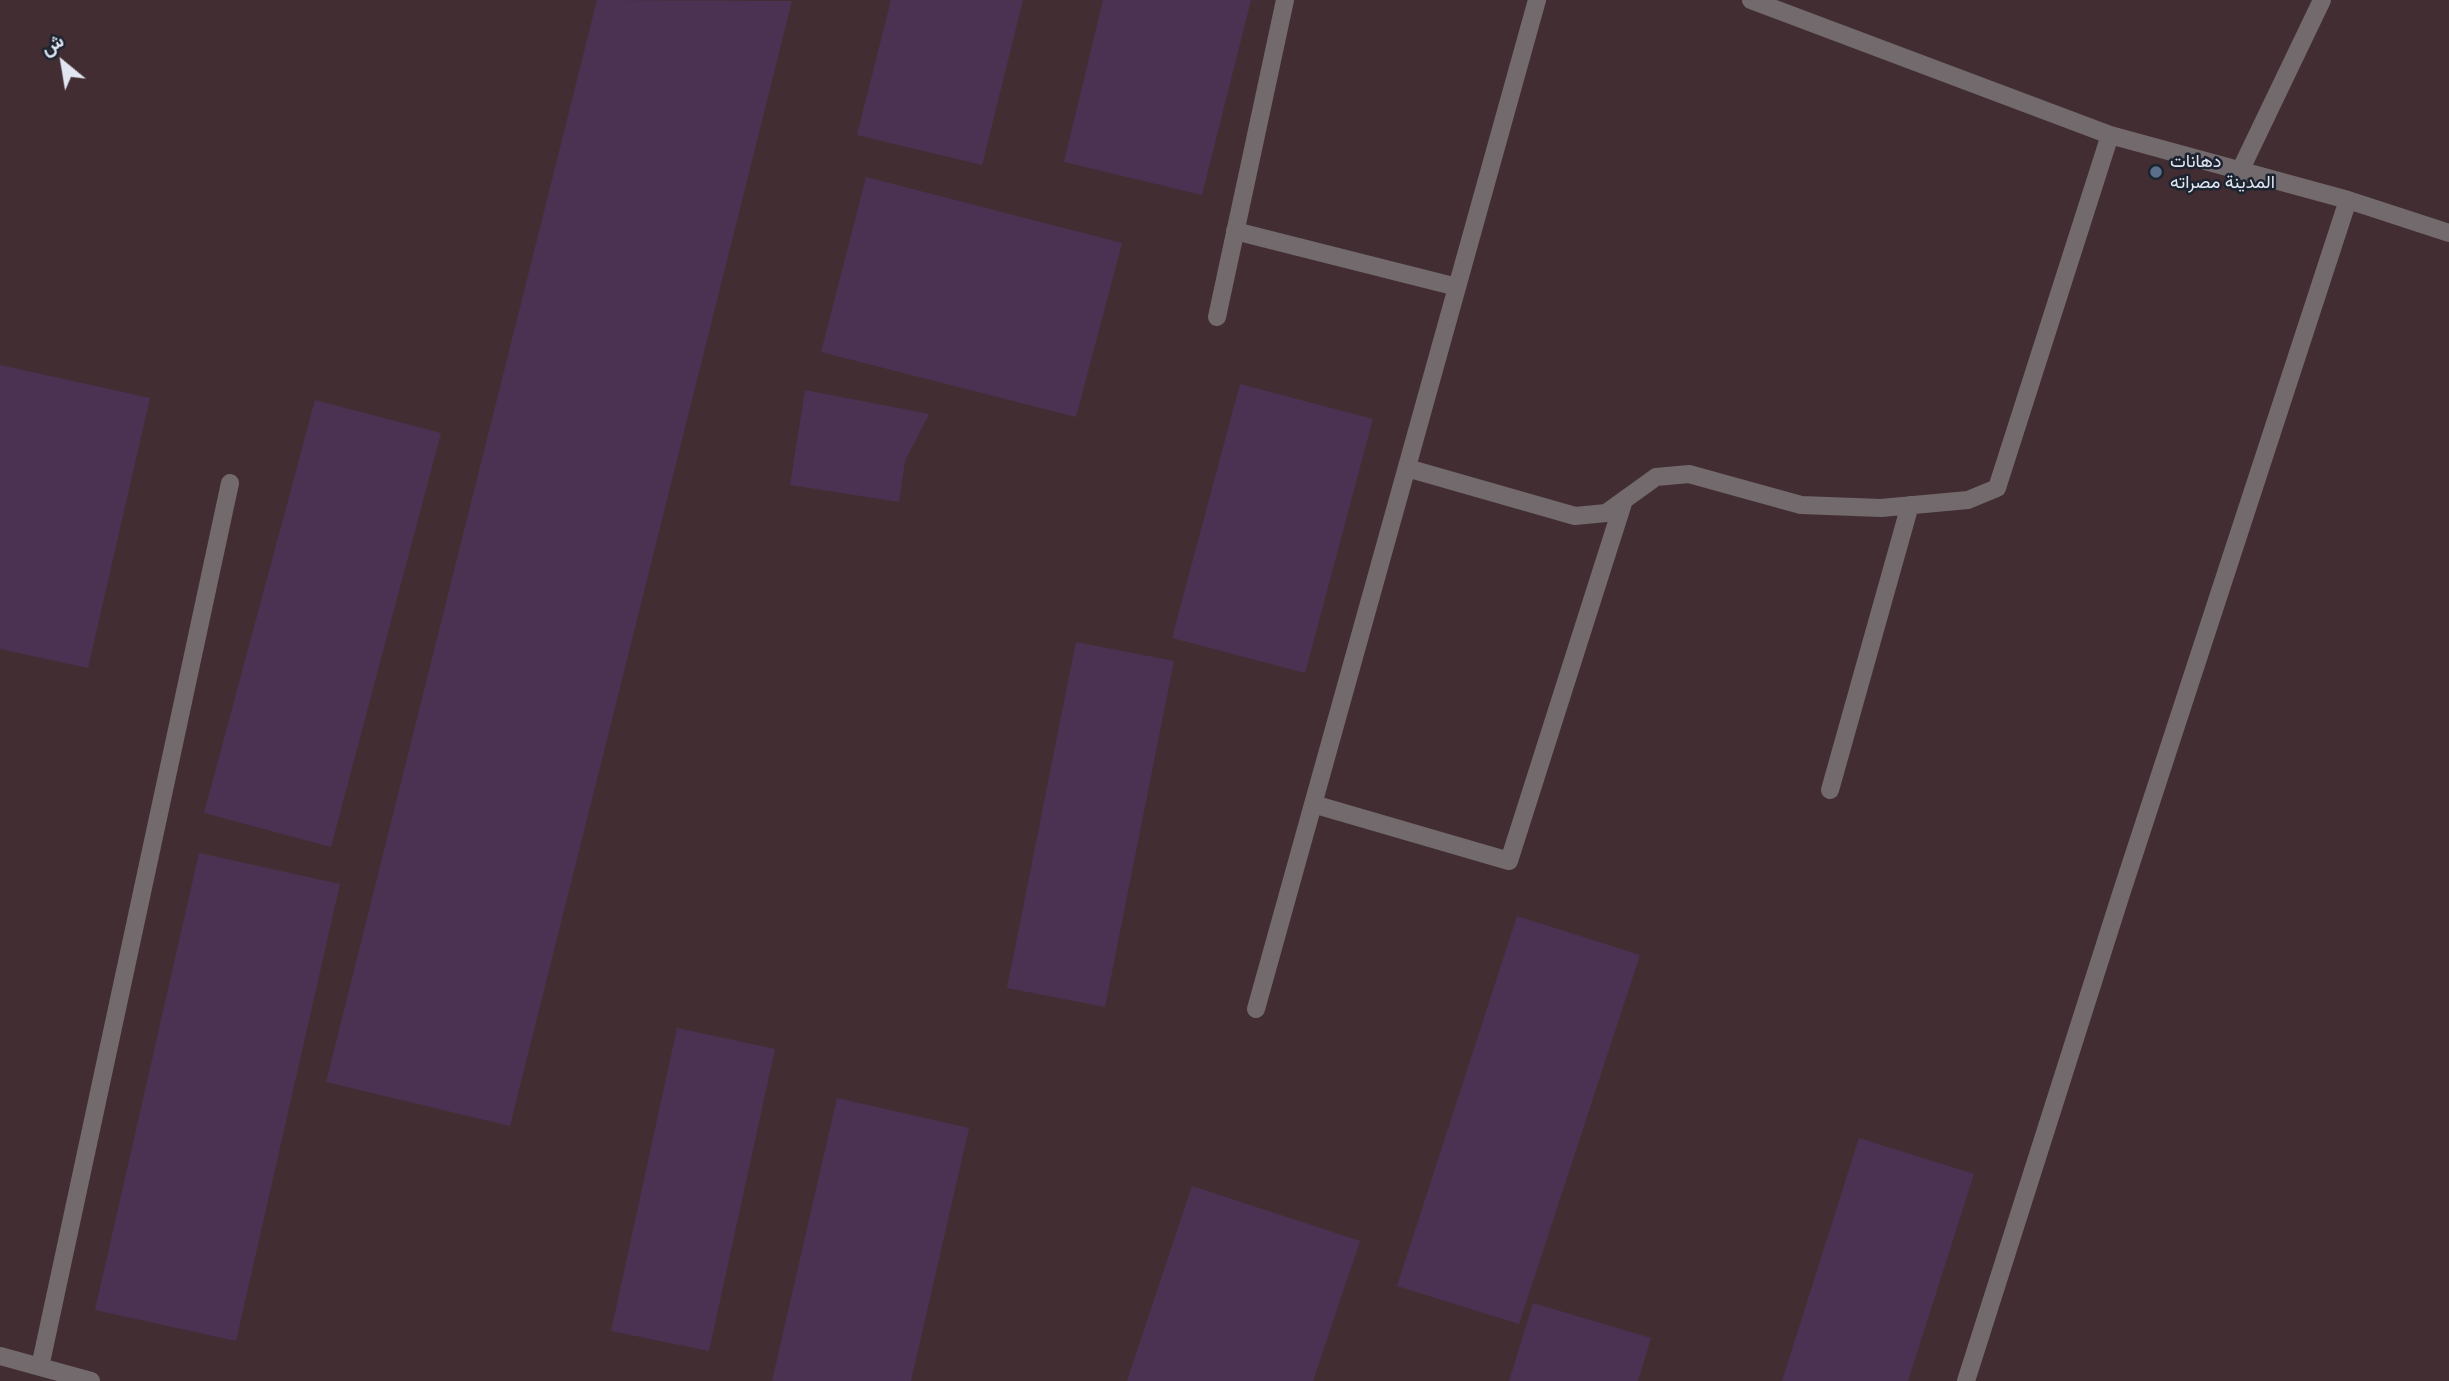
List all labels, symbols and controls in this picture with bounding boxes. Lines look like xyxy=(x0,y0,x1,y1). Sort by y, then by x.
north arrow xyxy=(28,28,98,98)
text: ش xyxy=(37,29,68,60)
place label: دهانات المدينة مصراته xyxy=(2170,151,2275,194)
marker: دهانات المدينة مصراته xyxy=(2148,164,2164,180)

